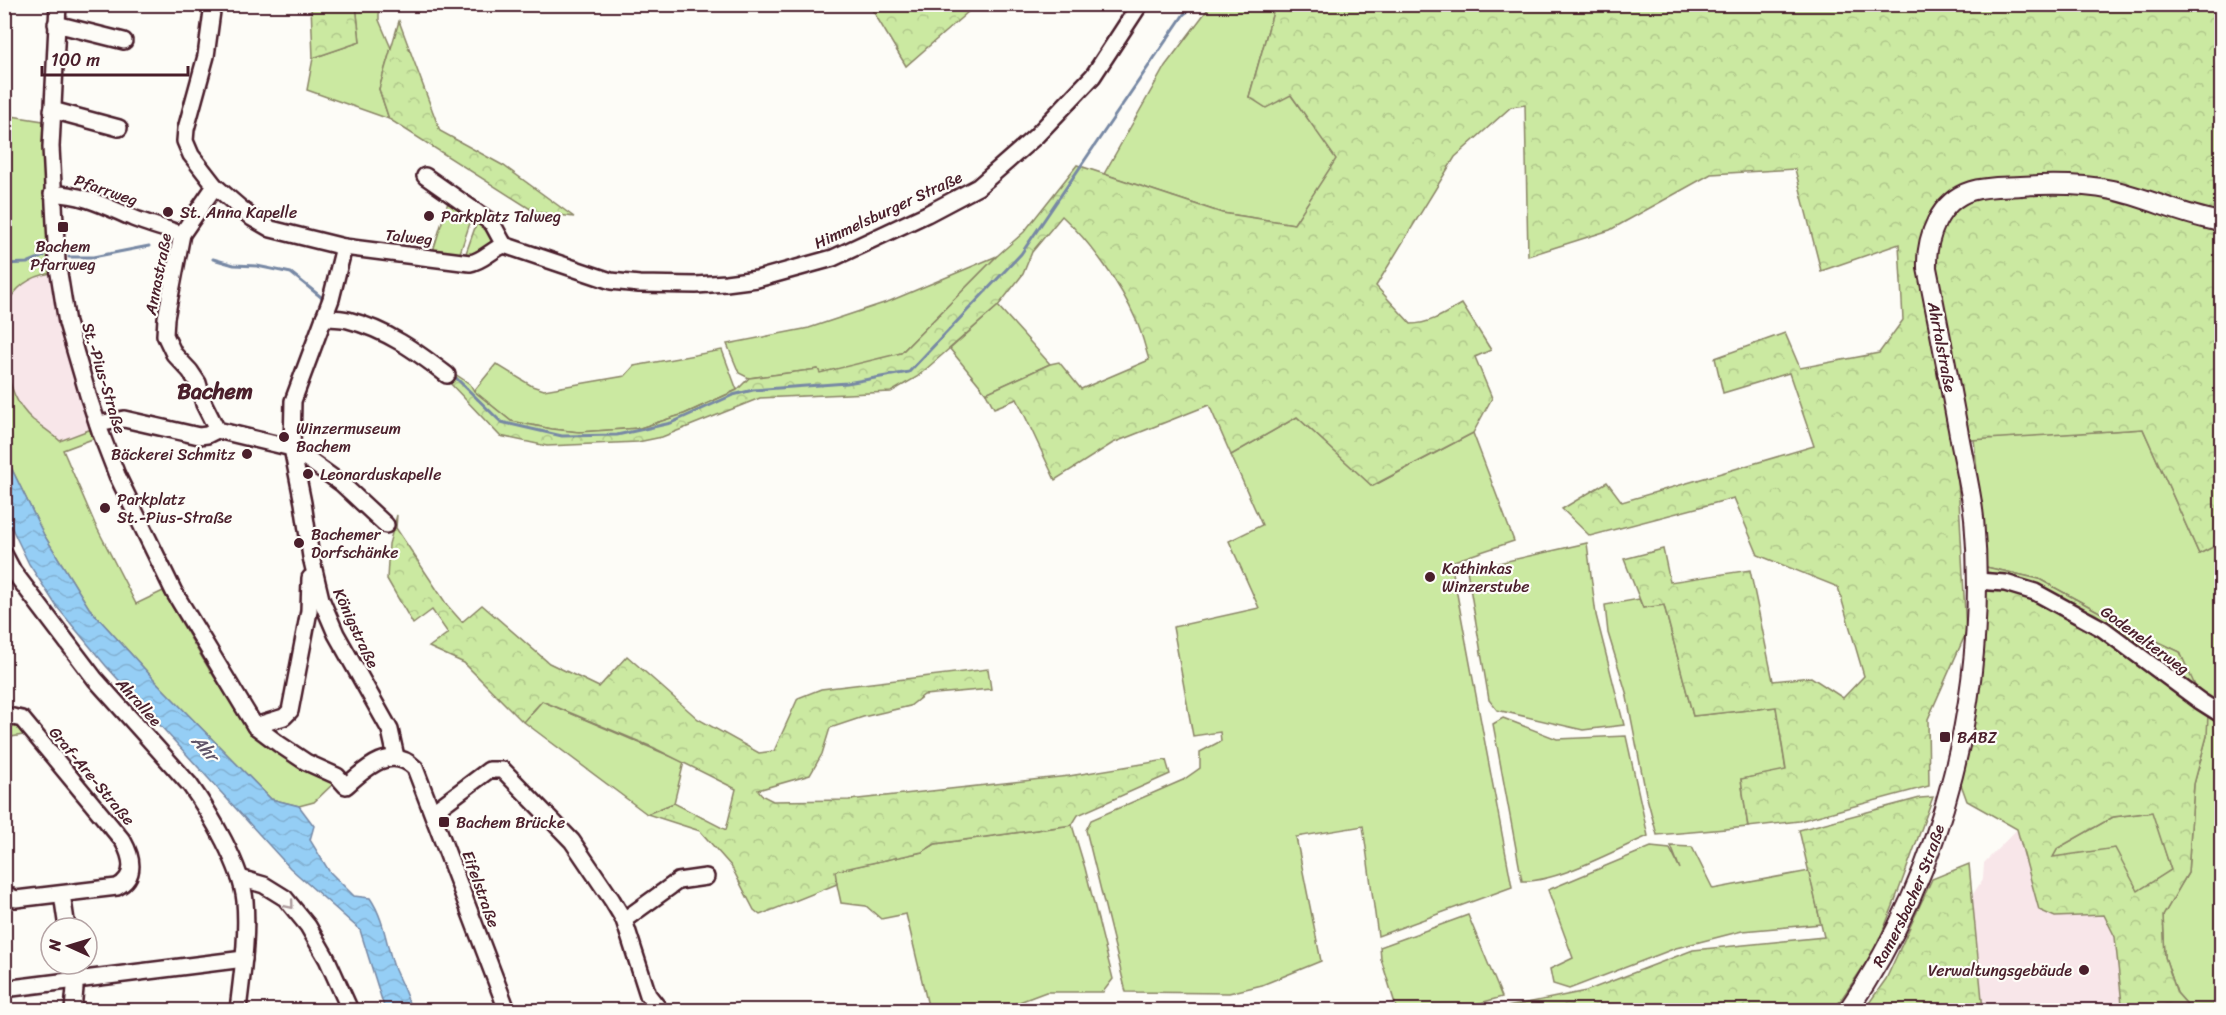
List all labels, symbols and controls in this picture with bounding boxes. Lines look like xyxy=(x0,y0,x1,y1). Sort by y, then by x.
scale bar xyxy=(42,39,188,77)
text: 100 m xyxy=(51,44,100,76)
street label: Himmelsburger Straße xyxy=(809,163,967,257)
street label: Pfarrweg xyxy=(70,166,142,214)
place label: St. Anna Kapelle xyxy=(180,198,297,227)
place label: Parkplatz Talweg xyxy=(441,202,561,231)
marker: St. Anna Kapelle xyxy=(161,205,175,219)
marker: Parkplatz Talweg xyxy=(422,209,436,223)
marker: Bachem Pfarrweg xyxy=(56,220,70,234)
street label: Talweg xyxy=(384,220,434,254)
street label: Annastraße xyxy=(136,230,180,318)
place label: Bachem Pfarrweg xyxy=(30,232,96,279)
street label: Ahrtalstraße xyxy=(1919,298,1965,395)
street label: St.-Pius-Straße xyxy=(73,319,135,437)
district label: Bachem xyxy=(177,372,253,411)
place label: Winzermuseum Bachem xyxy=(296,414,401,461)
marker: Winzermuseum Bachem xyxy=(277,430,291,444)
place label: Bäckerei Schmitz xyxy=(111,440,235,469)
marker: Bäckerei Schmitz xyxy=(240,447,254,461)
place label: Leonarduskapelle xyxy=(320,460,441,489)
marker: Leonarduskapelle xyxy=(301,467,315,481)
place label: Parkplatz St.-Pius-Straße xyxy=(117,485,232,532)
marker: Parkplatz St.-Pius-Straße xyxy=(98,501,112,515)
place label: Bachemer Dorfschänke xyxy=(311,520,399,567)
marker: Bachemer Dorfschänke xyxy=(292,536,306,550)
place label: Kathinkas Winzerstube xyxy=(1442,554,1529,601)
marker: Kathinkas Winzerstube xyxy=(1423,570,1437,584)
street label: Königstraße xyxy=(325,583,387,673)
street label: Godenelterweg xyxy=(2094,597,2196,683)
street label: Ahrallee xyxy=(108,670,170,734)
street label: Graf-Are-Straße xyxy=(42,720,142,832)
place label: BABZ xyxy=(1957,723,1998,752)
water label: Ahr xyxy=(183,726,229,772)
marker: BABZ xyxy=(1938,730,1952,744)
place label: Bachem Brücke xyxy=(456,808,565,837)
marker: Bachem Brücke xyxy=(437,815,451,829)
street label: Ramersbacher Straße xyxy=(1864,820,1953,972)
street label: Eifelstraße xyxy=(454,846,508,932)
one-way arrow xyxy=(283,898,294,909)
north arrow xyxy=(39,916,99,976)
text: N xyxy=(40,938,69,953)
place label: Verwaltungsgebäude xyxy=(1928,956,2072,985)
marker: Verwaltungsgebäude xyxy=(2077,963,2091,977)

